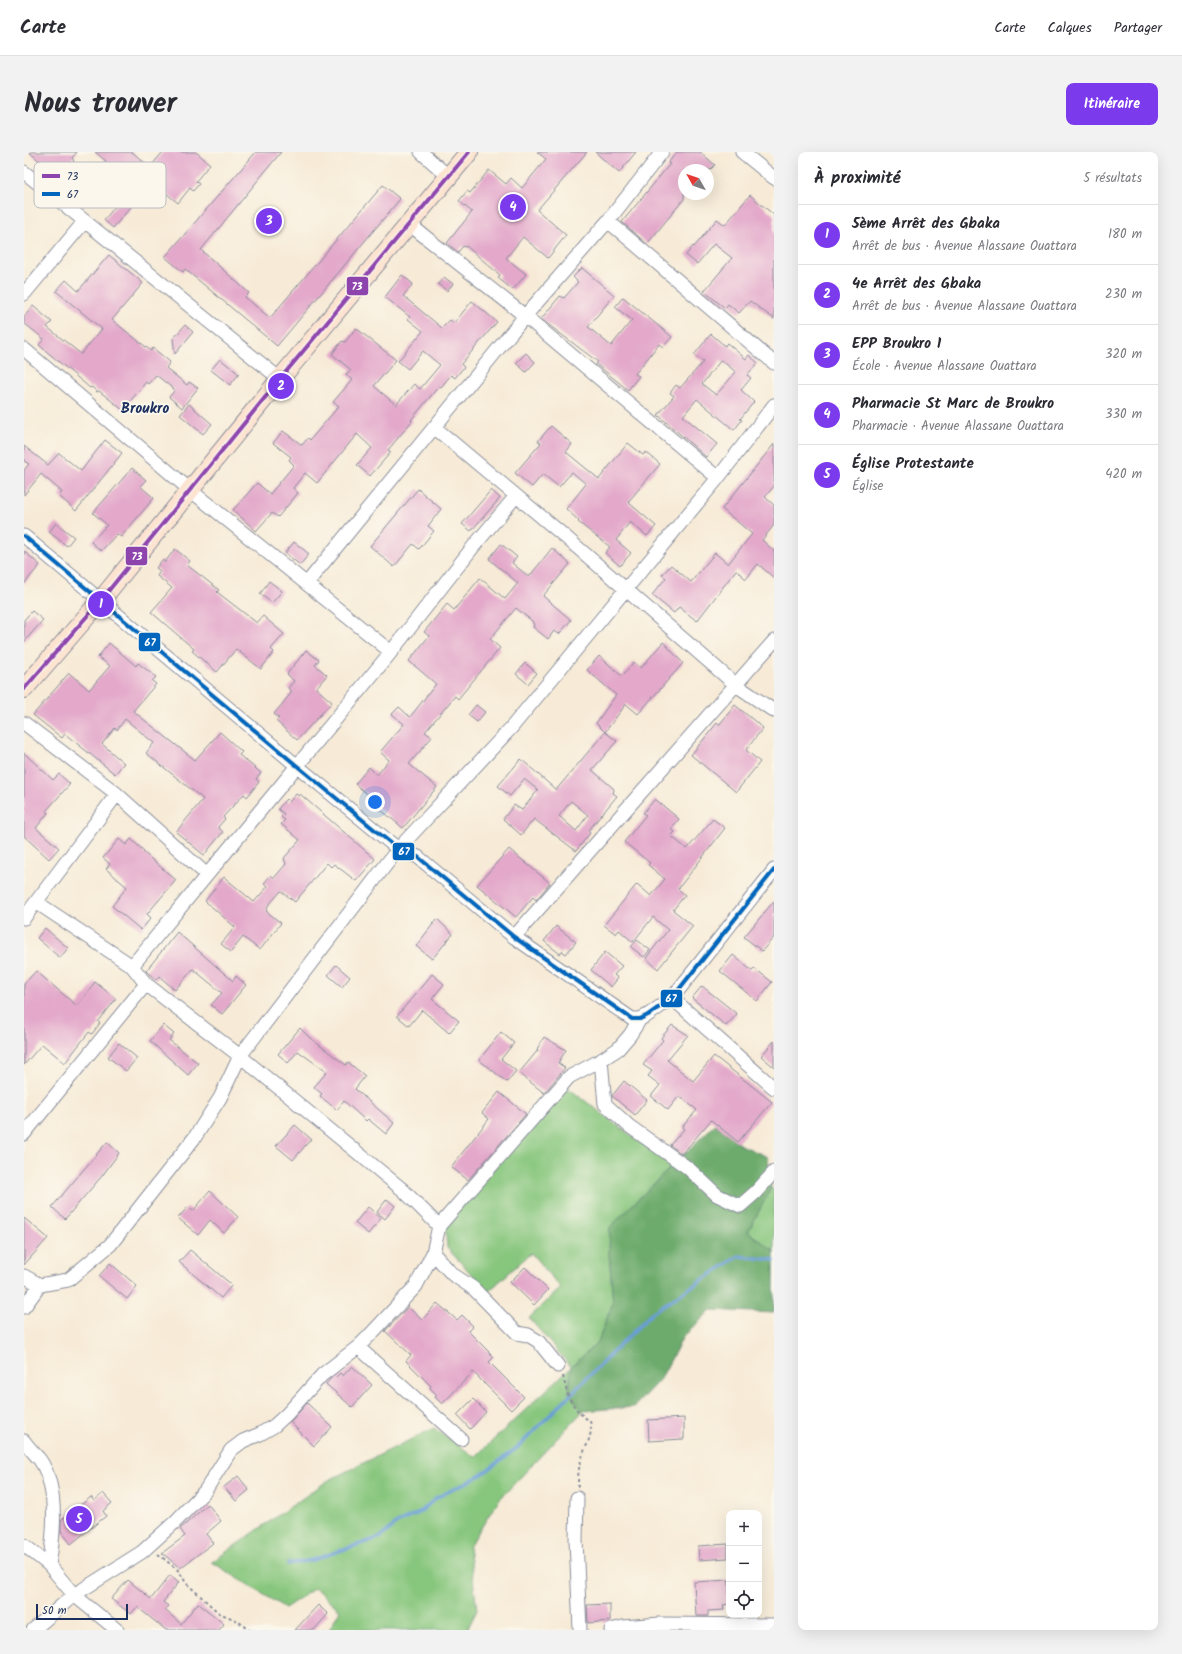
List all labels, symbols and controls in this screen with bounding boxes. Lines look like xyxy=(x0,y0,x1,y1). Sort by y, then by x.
text: Carte xyxy=(20,13,66,43)
text: Carte xyxy=(994,17,1026,39)
text: Calques xyxy=(1048,17,1092,39)
text: Partager xyxy=(1114,17,1162,39)
text: Nous trouver xyxy=(24,82,177,127)
button: Itinéraire xyxy=(1066,83,1158,125)
legend xyxy=(34,162,166,208)
north arrow xyxy=(678,164,714,200)
text: À proximité xyxy=(814,165,901,192)
text: 73 xyxy=(67,168,78,186)
text: 5 résultats xyxy=(1083,168,1142,189)
text: 67 xyxy=(67,186,79,204)
pin: 4 xyxy=(500,192,526,222)
pin: 3 xyxy=(256,206,282,236)
text: 5ème Arrêt des Gbaka xyxy=(852,212,1000,236)
text: 1 xyxy=(825,224,829,245)
text: 180 m xyxy=(1108,224,1142,245)
text: Arrêt de bus · Avenue Alassane Ouattara xyxy=(852,236,1077,257)
text: 4e Arrêt des Gbaka xyxy=(852,272,981,296)
line badge: 73 xyxy=(346,276,369,296)
text: 73 xyxy=(351,278,363,296)
text: 2 xyxy=(823,284,831,305)
text: 230 m xyxy=(1105,284,1142,305)
text: Arrêt de bus · Avenue Alassane Ouattara xyxy=(852,296,1077,317)
text: EPP Broukro 1 xyxy=(852,332,941,356)
text: 3 xyxy=(823,344,831,365)
text: 320 m xyxy=(1105,344,1142,365)
text: École · Avenue Alassane Ouattara xyxy=(852,356,1037,377)
pin: 2 xyxy=(268,371,294,401)
text: Pharmacie St Marc de Broukro xyxy=(852,392,1054,416)
district label: Broukro xyxy=(121,397,169,421)
text: 4 xyxy=(823,404,831,425)
text: 330 m xyxy=(1105,404,1142,425)
text: Pharmacie · Avenue Alassane Ouattara xyxy=(852,416,1064,437)
text: Église Protestante xyxy=(852,452,974,476)
text: 5 xyxy=(824,464,830,485)
text: 420 m xyxy=(1105,464,1142,485)
text: Église xyxy=(852,476,883,497)
line badge: 73 xyxy=(125,546,148,566)
text: 73 xyxy=(131,548,143,566)
pin: 1 xyxy=(88,589,114,619)
line badge: 67 xyxy=(138,632,161,652)
text: 67 xyxy=(144,634,156,652)
your location xyxy=(365,792,385,812)
line badge: 67 xyxy=(392,842,415,861)
text: 67 xyxy=(398,843,410,861)
line badge: 67 xyxy=(660,989,683,1008)
text: 67 xyxy=(665,990,677,1008)
pin: 5 xyxy=(66,1504,92,1534)
map controls xyxy=(726,1510,762,1618)
button: + xyxy=(726,1510,762,1546)
button: − xyxy=(726,1546,762,1582)
button: locate xyxy=(726,1582,762,1618)
scale bar xyxy=(36,1602,128,1621)
text: 50 m xyxy=(42,1602,67,1620)

